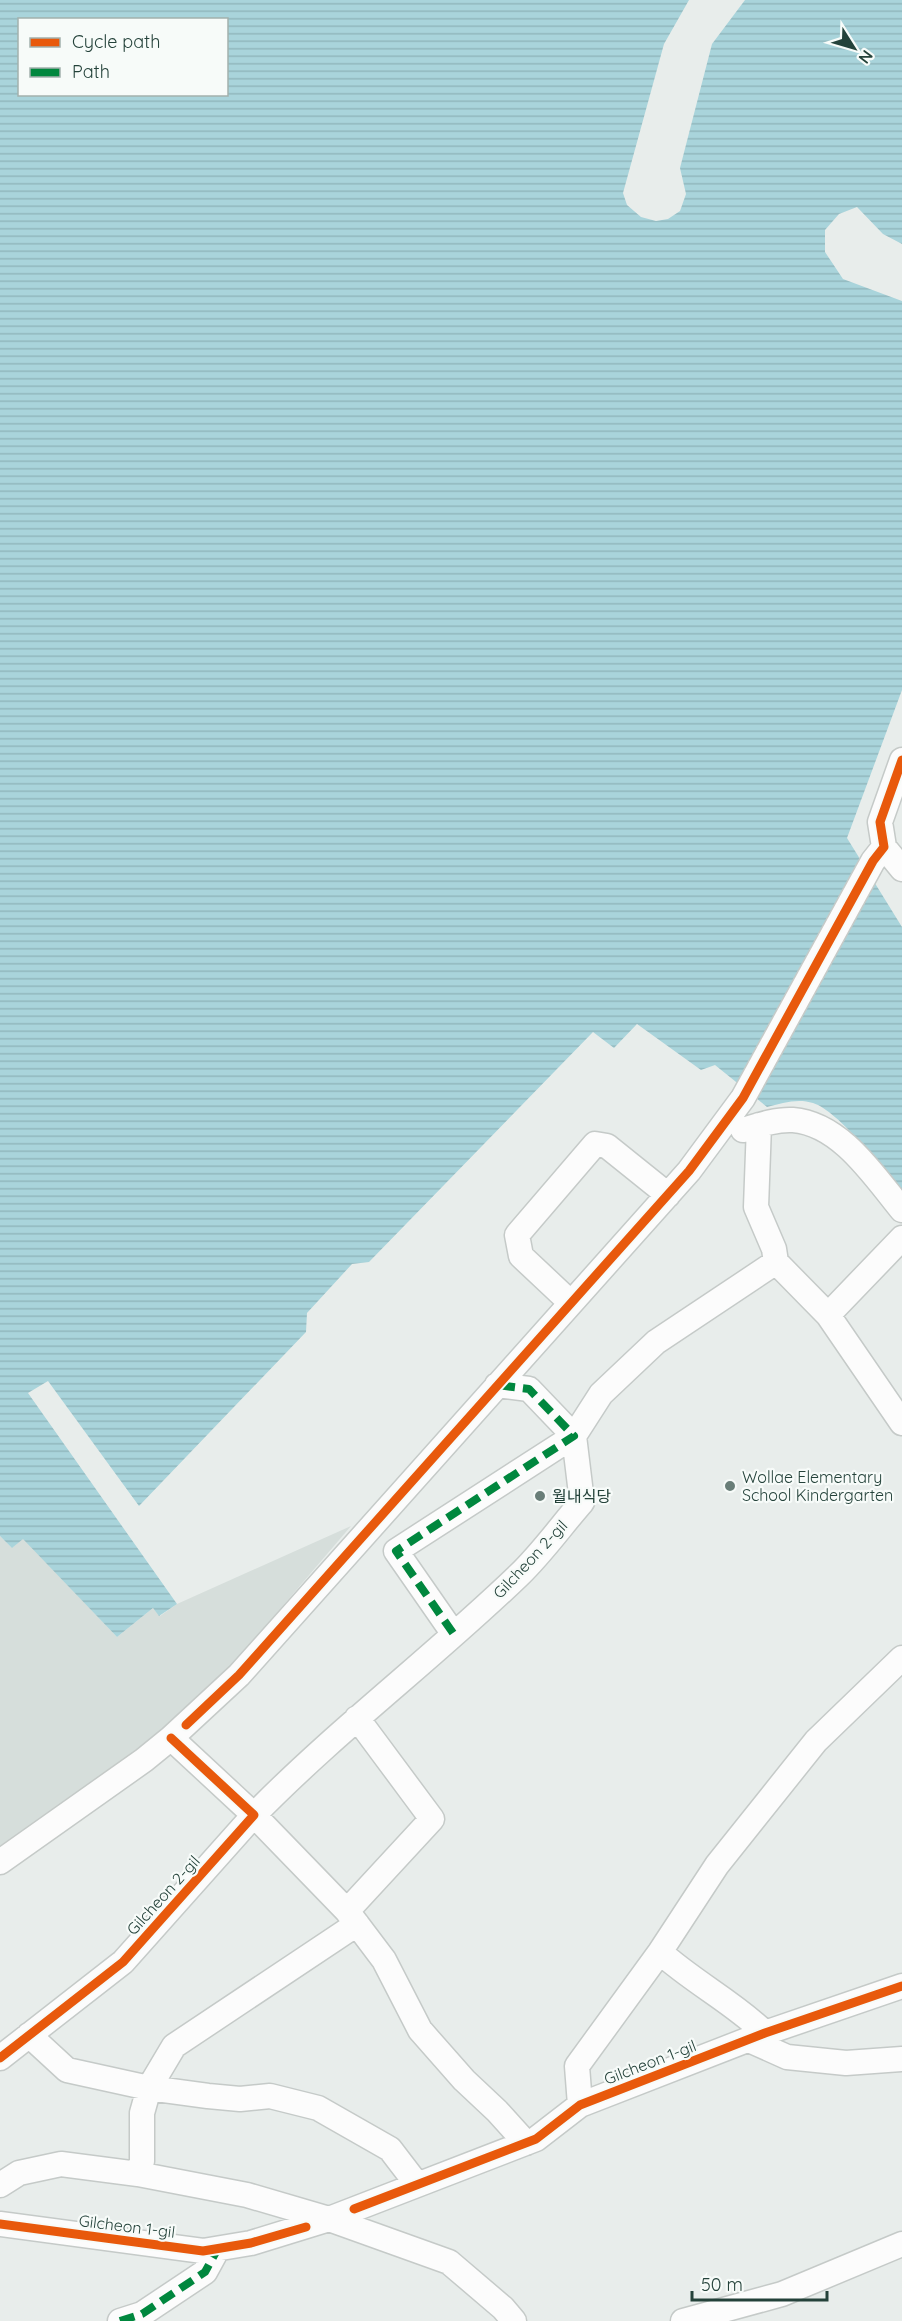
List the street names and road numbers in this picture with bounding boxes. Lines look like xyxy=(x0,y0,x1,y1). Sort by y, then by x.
street label: Gilcheon 2-gil xyxy=(489,1516,571,1602)
street label: Gilcheon 2-gil xyxy=(122,1851,204,1939)
street label: Gilcheon 1-gil xyxy=(601,2035,699,2089)
street label: Gilcheon 1-gil xyxy=(78,2210,176,2242)

